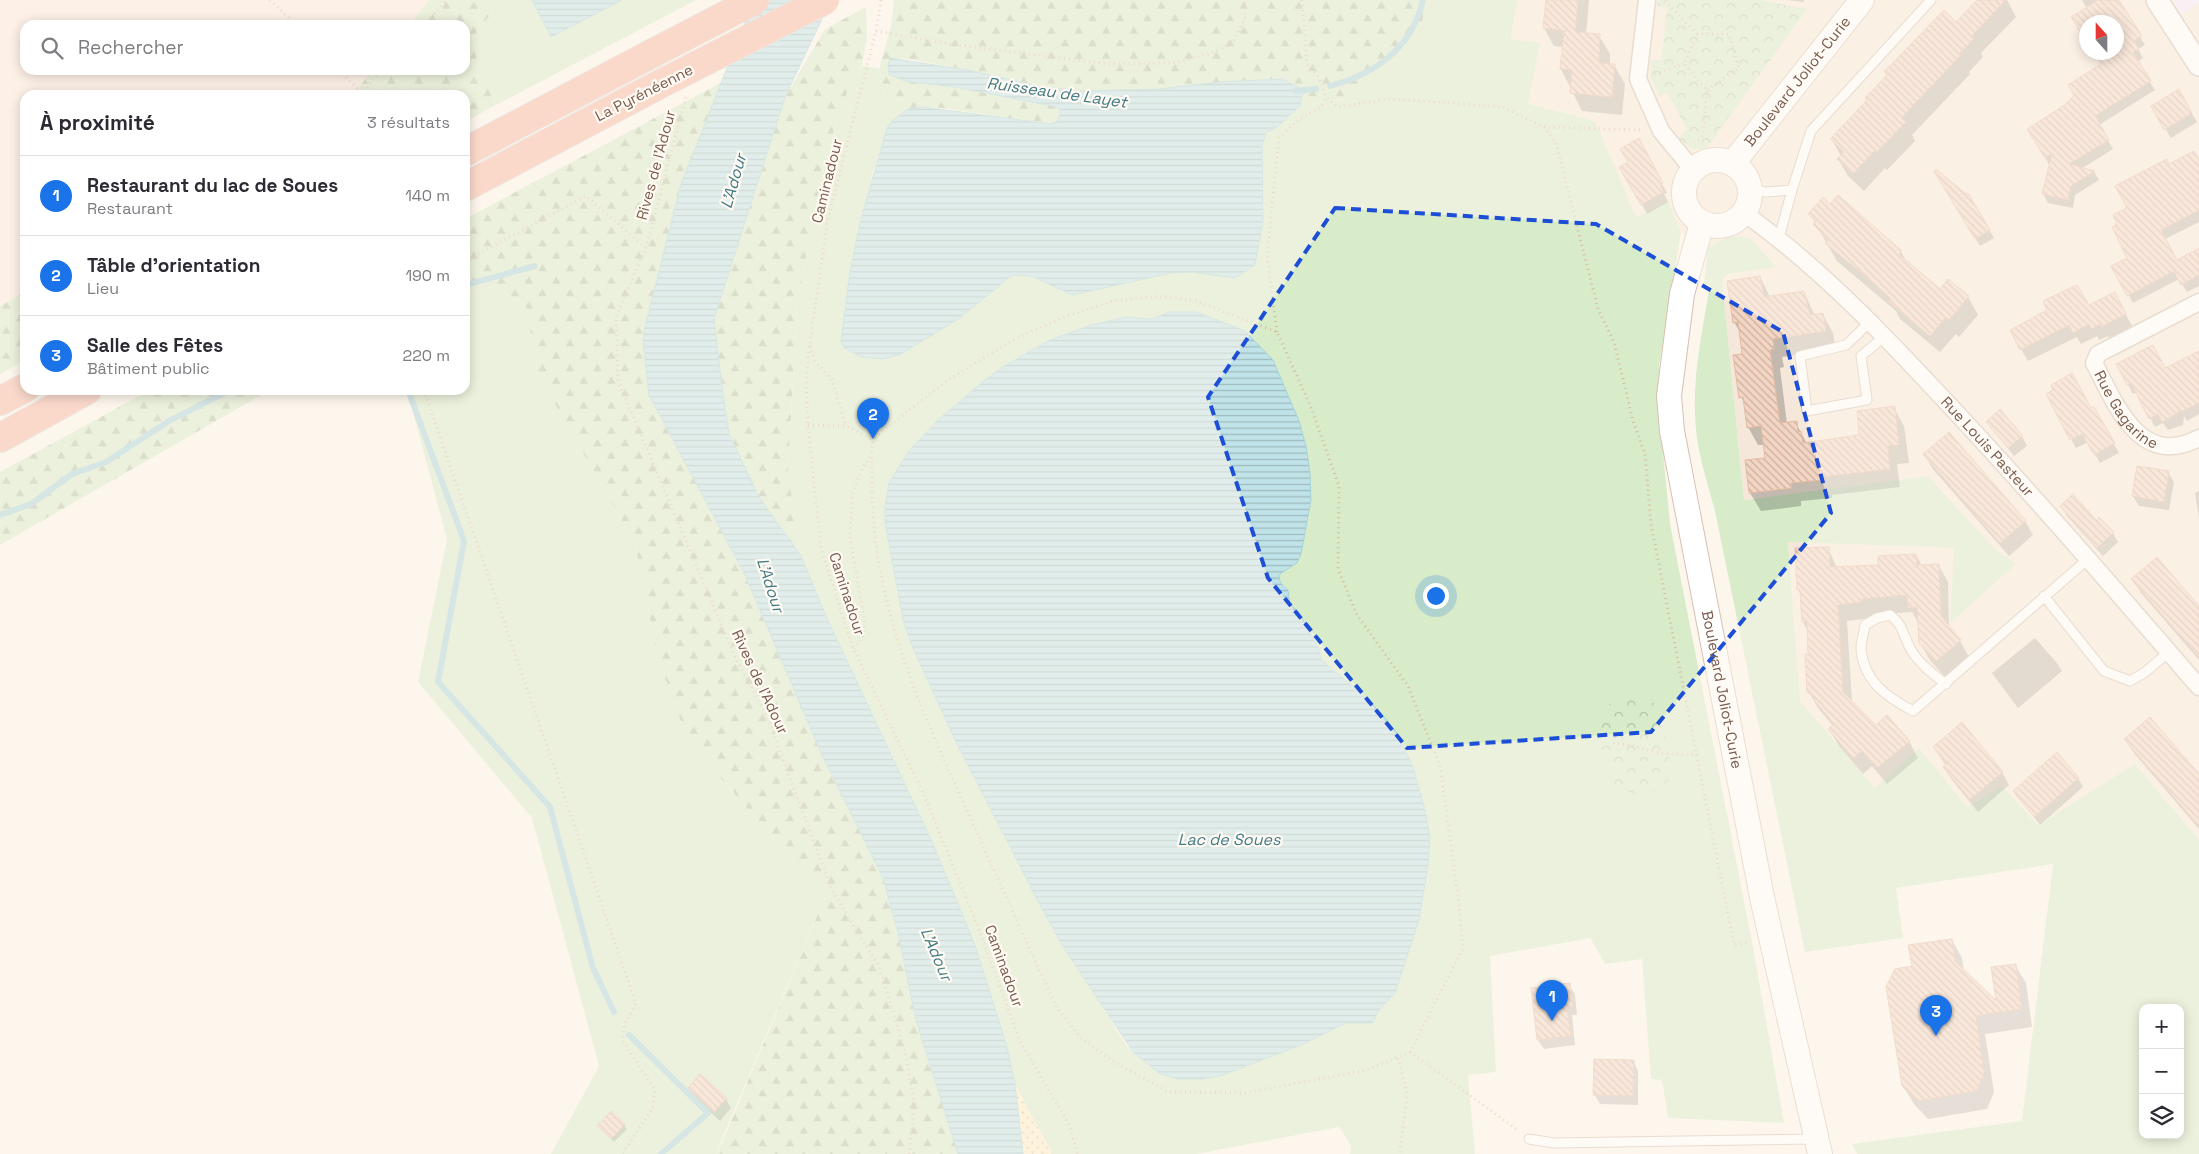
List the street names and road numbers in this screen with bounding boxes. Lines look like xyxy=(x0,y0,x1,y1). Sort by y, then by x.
street label: Boulevard Joliot-Curie xyxy=(1740,12,1855,150)
street label: La Pyrénéenne xyxy=(592,60,696,125)
street label: Rives de l'Adour xyxy=(632,107,679,222)
street label: Caminadour xyxy=(807,136,846,225)
street label: Rue Gagarine xyxy=(2090,367,2161,453)
street label: Rue Louis Pasteur xyxy=(1937,392,2038,501)
street label: Caminadour xyxy=(825,550,870,638)
street label: Boulevard Joliot-Curie xyxy=(1698,609,1747,770)
street label: Rives de l'Adour xyxy=(728,626,793,737)
street label: Caminadour xyxy=(981,922,1028,1010)

